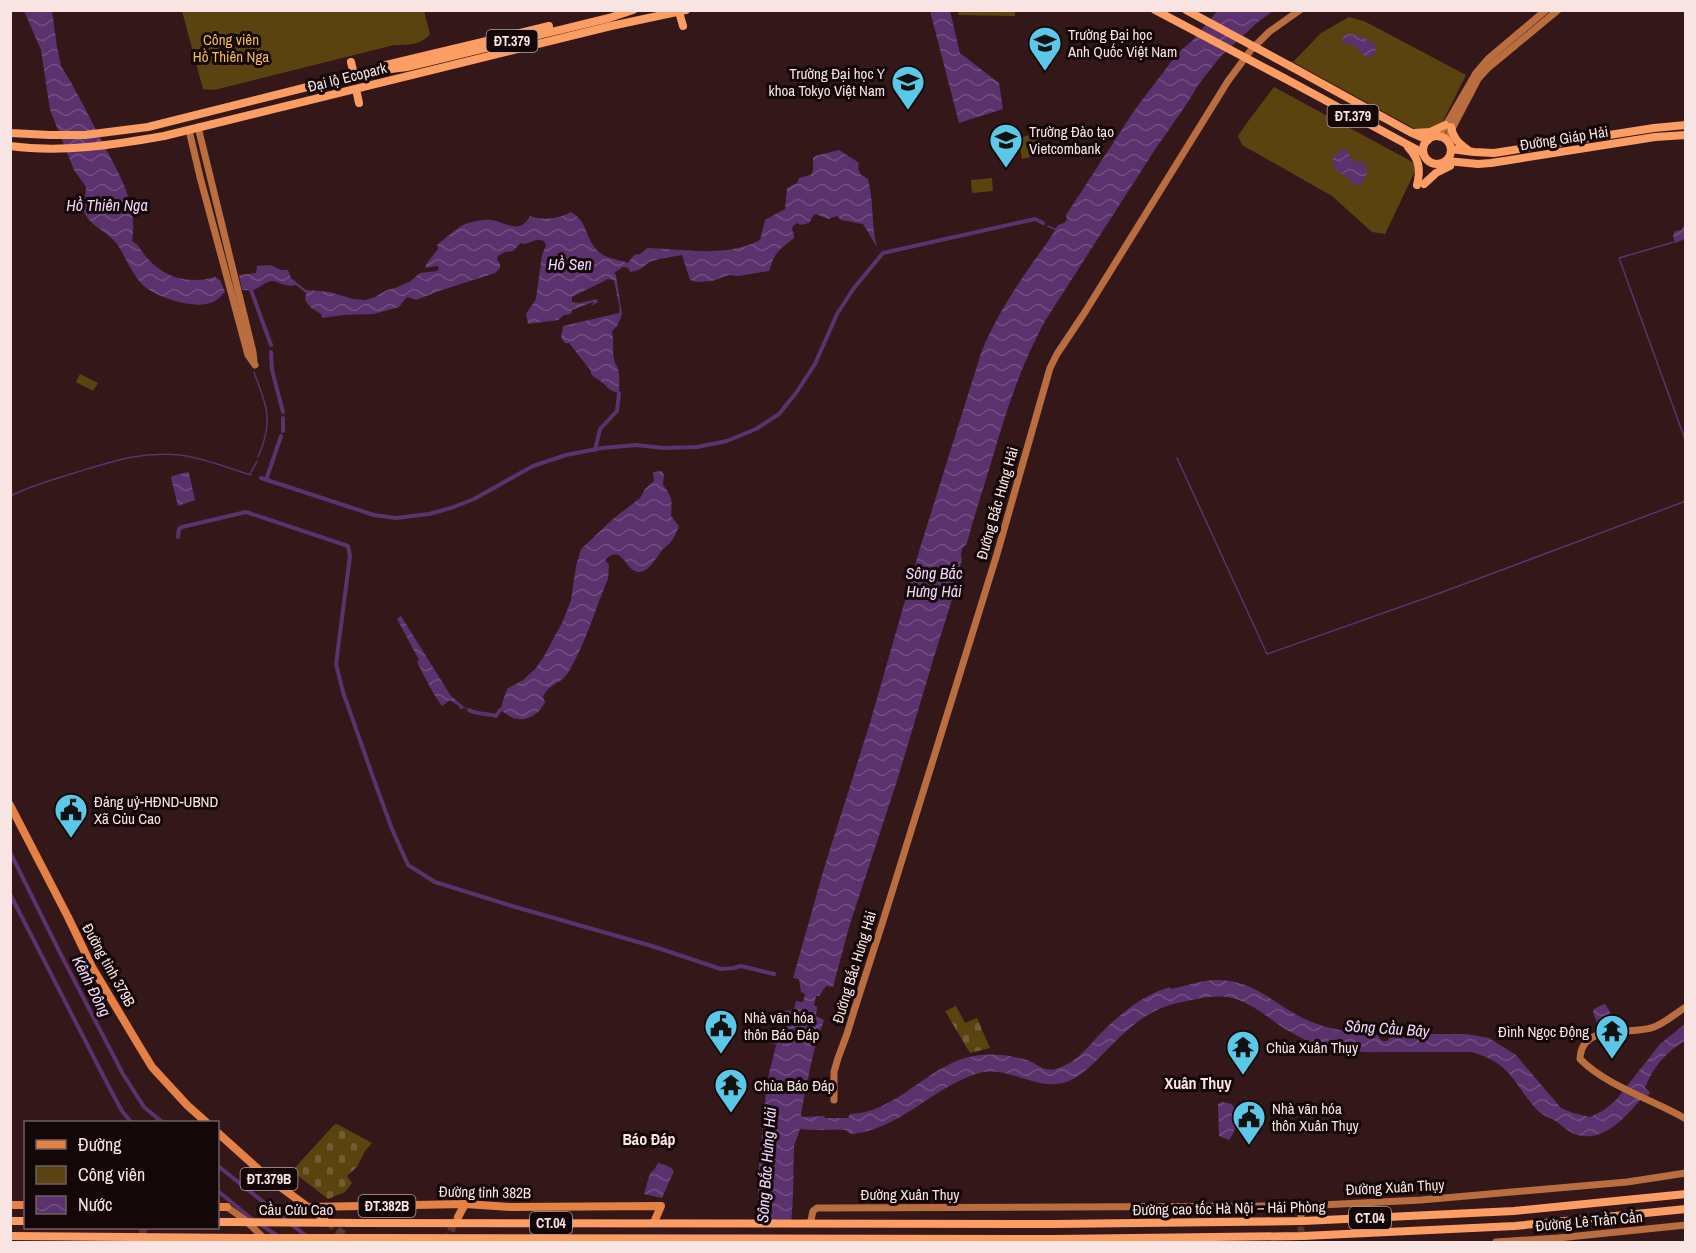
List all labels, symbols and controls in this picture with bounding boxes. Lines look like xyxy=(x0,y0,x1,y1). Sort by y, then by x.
place label: Trường Đại học Anh Quốc Việt Nam xyxy=(1067,24,1177,62)
school or university icon: Trường Đại học Anh Quốc Việt Nam xyxy=(1027,25,1063,72)
park label: Công viên Hồ Thiên Nga xyxy=(193,29,269,67)
road number: ĐT.379 xyxy=(486,30,538,52)
street label: Đại lộ Ecopark xyxy=(305,57,390,97)
place label: Trường Đại học Y khoa Tokyo Việt Nam xyxy=(769,63,886,101)
school or university icon: Trường Đại học Y khoa Tokyo Việt Nam xyxy=(890,64,926,111)
road number: ĐT.379 xyxy=(1328,105,1378,127)
place label: Trường Đào tạo Vietcombank xyxy=(1029,121,1114,159)
street label: Đường Giáp Hải xyxy=(1518,121,1610,155)
school or university icon: Trường Đào tạo Vietcombank xyxy=(988,122,1024,169)
water label: Hồ Thiên Nga xyxy=(66,194,148,216)
water label: Hồ Sen xyxy=(548,253,592,275)
street label: Đường Bắc Hưng Hải xyxy=(971,444,1023,562)
water label: Sông Bắc Hưng Hải xyxy=(906,562,963,602)
place label: Đảng uỷ-HĐND-UBND Xã Củu Cao xyxy=(94,791,218,829)
public building icon: Đảng uỷ-HĐND-UBND Xã Củu Cao xyxy=(53,792,89,839)
street label: Đường Bắc Hưng Hải xyxy=(827,908,881,1026)
street label: Đường tỉnh 379B xyxy=(77,920,141,1010)
water label: Kênh Đông xyxy=(67,952,117,1020)
place label: Nhà văn hóa thôn Báo Đáp xyxy=(744,1007,819,1045)
public building icon: Nhà văn hóa thôn Báo Đáp xyxy=(703,1008,739,1055)
temple icon: Đình Ngọc Động xyxy=(1594,1013,1630,1060)
water label: Sông Cầu Bây xyxy=(1344,1014,1431,1042)
place label: Đình Ngọc Động xyxy=(1498,1021,1589,1042)
temple icon: Chùa Xuân Thụy xyxy=(1225,1029,1261,1076)
place label: Chùa Xuân Thụy xyxy=(1266,1037,1359,1058)
temple icon: Chùa Báo Đáp xyxy=(713,1067,749,1114)
district label: Xuân Thụy xyxy=(1164,1072,1232,1094)
place label: Chùa Báo Đáp xyxy=(754,1075,835,1096)
place label: Nhà văn hóa thôn Xuân Thụy xyxy=(1272,1098,1359,1136)
public building icon: Nhà văn hóa thôn Xuân Thụy xyxy=(1231,1099,1267,1146)
water label: Sông Bắc Hưng Hải xyxy=(751,1106,781,1224)
legend xyxy=(24,1121,219,1229)
district label: Báo Đáp xyxy=(622,1128,676,1150)
text: Đường xyxy=(78,1132,122,1157)
text: Công viên xyxy=(78,1162,145,1187)
road number: ĐT.379B xyxy=(240,1168,298,1190)
street label: Đường Xuân Thụy xyxy=(1345,1174,1446,1200)
street label: Đường tỉnh 382B xyxy=(439,1181,531,1203)
street label: Đường Xuân Thụy xyxy=(861,1184,960,1205)
text: Nước xyxy=(78,1192,112,1217)
road number: ĐT.382B xyxy=(358,1195,416,1217)
street label: Đường cao tốc Hà Nội – Hải Phòng xyxy=(1132,1196,1326,1220)
street label: Cầu Cửu Cao xyxy=(259,1199,333,1220)
street label: Đường Lê Trần Cẩn xyxy=(1535,1206,1643,1236)
road number: CT.04 xyxy=(1349,1207,1391,1229)
road number: CT.04 xyxy=(530,1212,572,1234)

